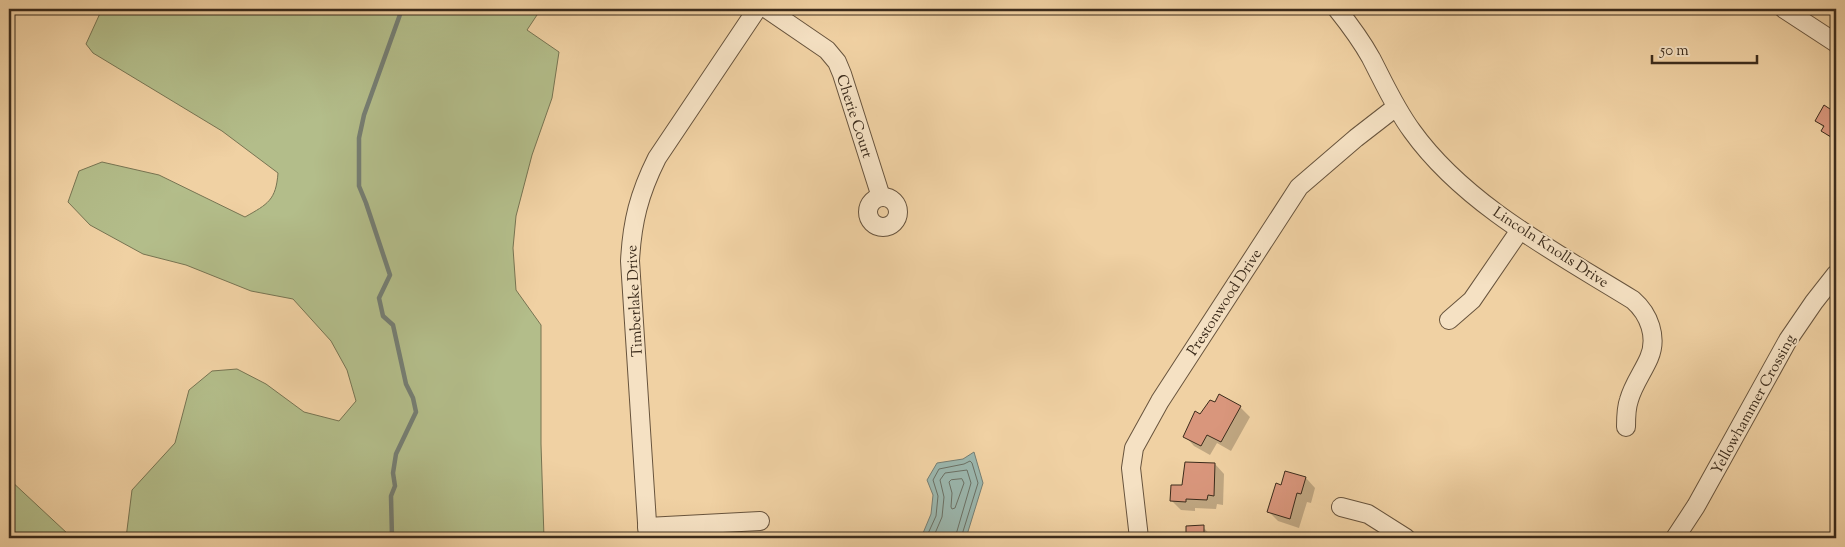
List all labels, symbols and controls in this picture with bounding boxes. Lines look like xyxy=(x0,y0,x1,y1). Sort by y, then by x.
scale bar xyxy=(1652,32,1758,64)
text: 50 m xyxy=(1659,41,1689,62)
street label: Cherie Court xyxy=(830,72,877,161)
street label: Lincoln Knolls Drive xyxy=(1488,203,1612,294)
street label: Timberlake Drive xyxy=(622,244,649,358)
street label: Prestonwood Drive xyxy=(1183,245,1268,360)
street label: Yellowhammer Crossing xyxy=(1707,331,1802,479)

